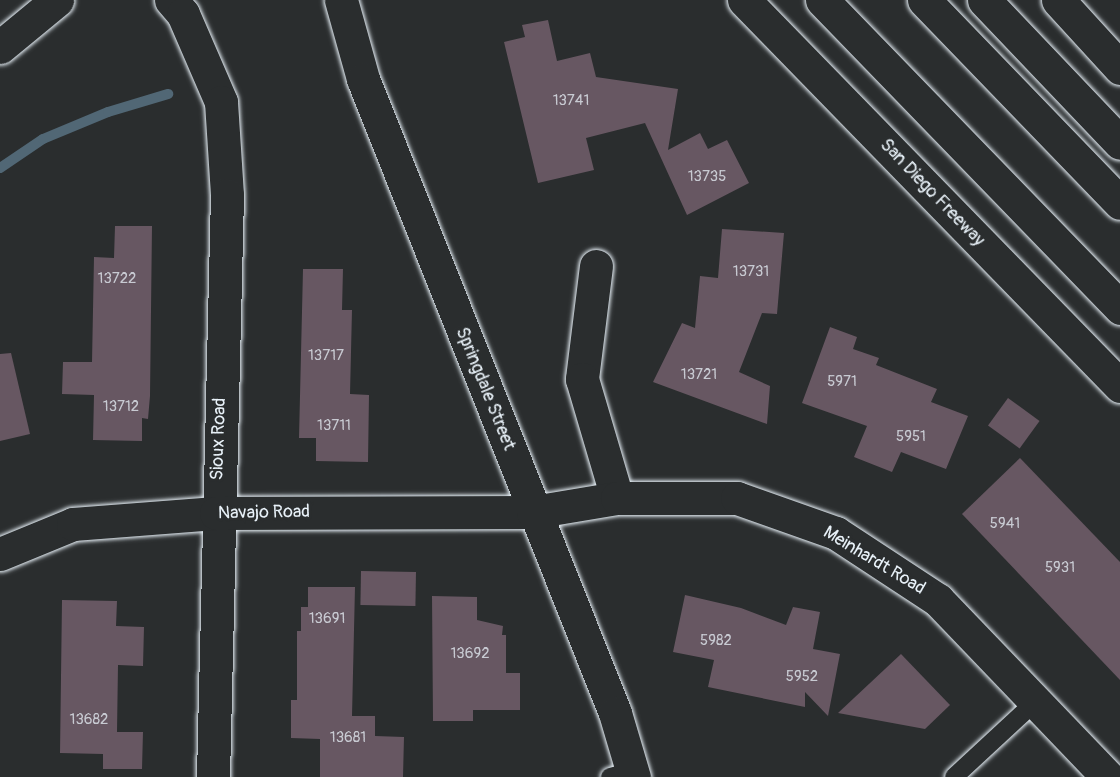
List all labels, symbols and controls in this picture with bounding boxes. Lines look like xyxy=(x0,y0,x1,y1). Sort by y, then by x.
house number: 13741 xyxy=(553,92,589,110)
street label: San Diego Freeway xyxy=(875,135,989,251)
house number: 13735 xyxy=(688,168,726,186)
house number: 13731 xyxy=(733,263,769,281)
house number: 13722 xyxy=(98,270,136,288)
street label: Springdale Street xyxy=(450,324,520,454)
house number: 13717 xyxy=(308,347,344,365)
house number: 13721 xyxy=(681,366,717,384)
house number: 5971 xyxy=(827,373,857,391)
street label: Sioux Road xyxy=(207,397,231,481)
house number: 13712 xyxy=(103,398,139,416)
house number: 13711 xyxy=(317,417,351,435)
house number: 5951 xyxy=(896,428,926,446)
street label: Navajo Road xyxy=(218,501,310,525)
house number: 5941 xyxy=(990,515,1020,533)
street label: Meinhardt Road xyxy=(819,522,929,600)
house number: 5931 xyxy=(1045,559,1075,577)
house number: 13691 xyxy=(309,610,345,628)
house number: 5982 xyxy=(700,632,732,650)
house number: 13692 xyxy=(450,645,490,663)
house number: 5952 xyxy=(786,668,818,686)
house number: 13682 xyxy=(70,711,108,729)
house number: 13681 xyxy=(330,729,366,747)

